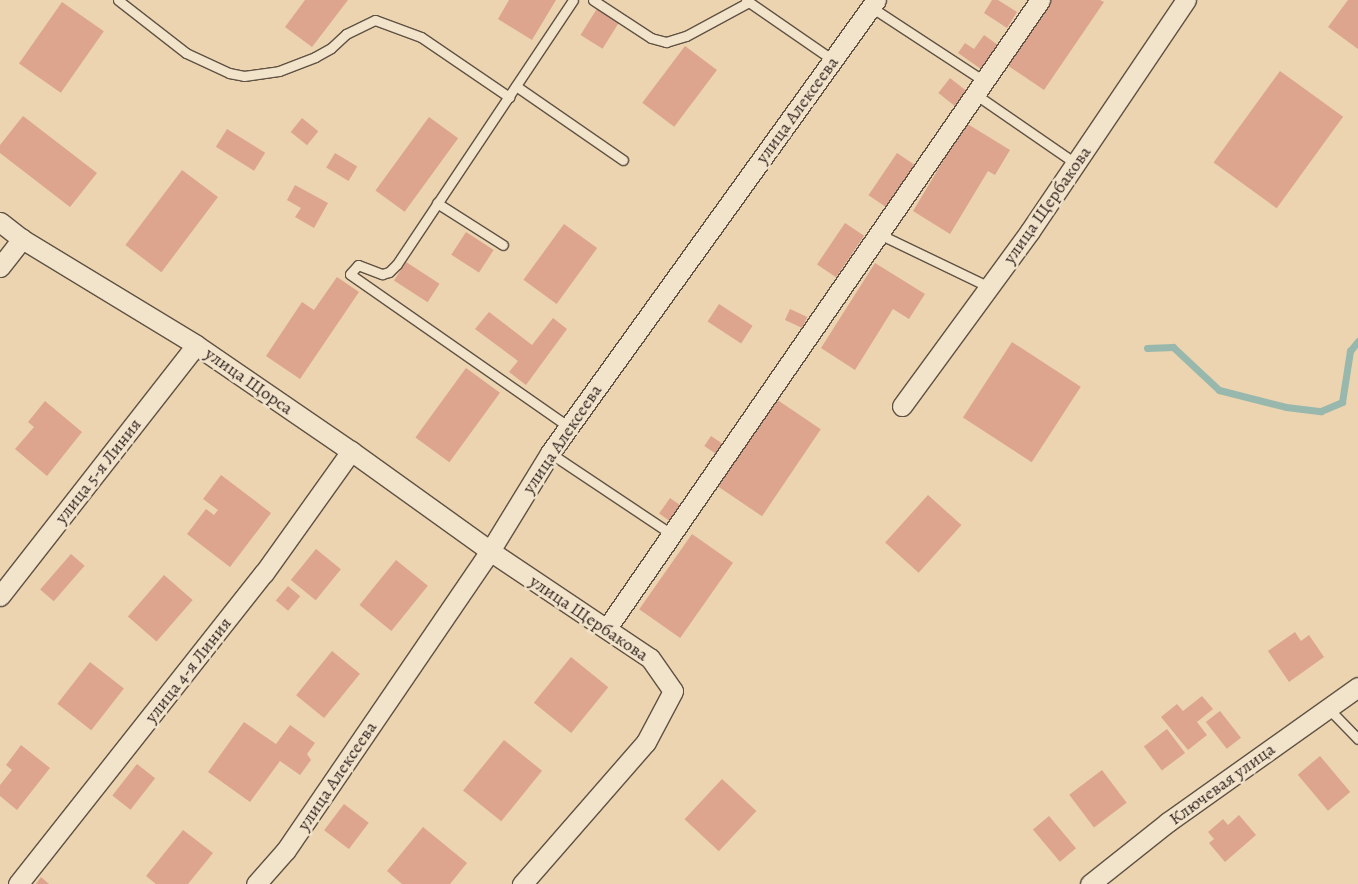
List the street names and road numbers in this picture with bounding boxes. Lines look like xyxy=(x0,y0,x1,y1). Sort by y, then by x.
street label: улица Алексеева xyxy=(751,52,843,168)
street label: улица Щербакова xyxy=(998,142,1096,268)
street label: улица Щорса xyxy=(201,343,297,419)
street label: улица Алексеева xyxy=(518,380,606,498)
street label: улица 5-я Линия xyxy=(50,414,146,528)
street label: улица Щербакова xyxy=(526,570,652,666)
street label: улица 4-я Линия xyxy=(140,613,236,727)
street label: улица Алексеева xyxy=(293,717,381,835)
street label: Ключевая улица xyxy=(1165,738,1279,830)

